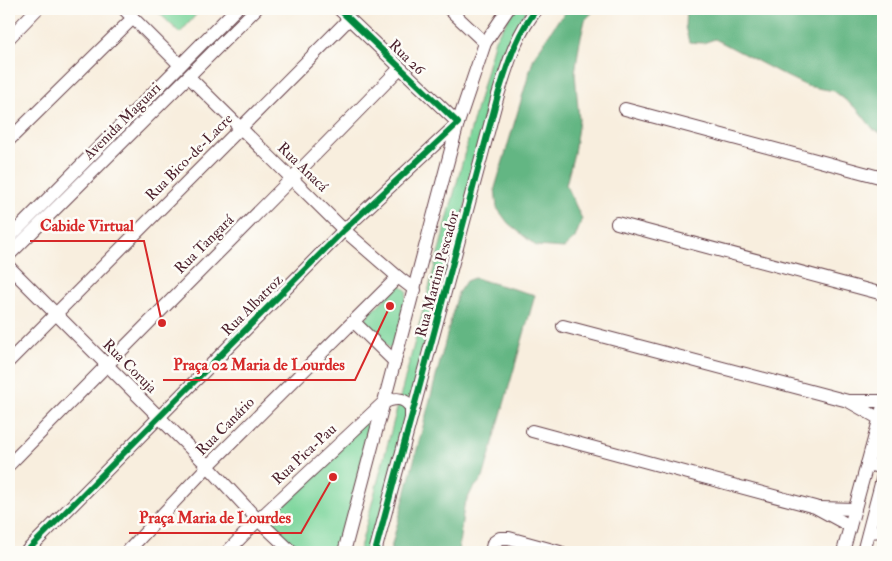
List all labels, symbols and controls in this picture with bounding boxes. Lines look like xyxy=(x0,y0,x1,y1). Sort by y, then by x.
street label: Rua 26 xyxy=(385,36,430,80)
street label: Avenida Maguari xyxy=(79,79,165,165)
street label: Rua Bico-de-Lacre xyxy=(142,110,237,205)
street label: Rua Anacá xyxy=(273,139,333,197)
street label: Rua Martim Pescador xyxy=(412,209,464,339)
callout: Cabide Virtual xyxy=(30,210,144,241)
street label: Rua Tangará xyxy=(171,210,239,278)
text: Cabide Virtual xyxy=(40,216,135,236)
street label: Rua Albatroz xyxy=(218,271,287,340)
street label: Rua Coruja xyxy=(99,335,161,398)
callout: Praça 02 Maria de Lourdes xyxy=(163,349,355,380)
text: Praça 02 Maria de Lourdes xyxy=(173,355,345,375)
street label: Rua Canário xyxy=(192,393,259,460)
street label: Rua Pica-Pau xyxy=(268,420,341,489)
callout: Praça Maria de Lourdes xyxy=(129,502,301,533)
text: Praça Maria de Lourdes xyxy=(139,508,291,528)

